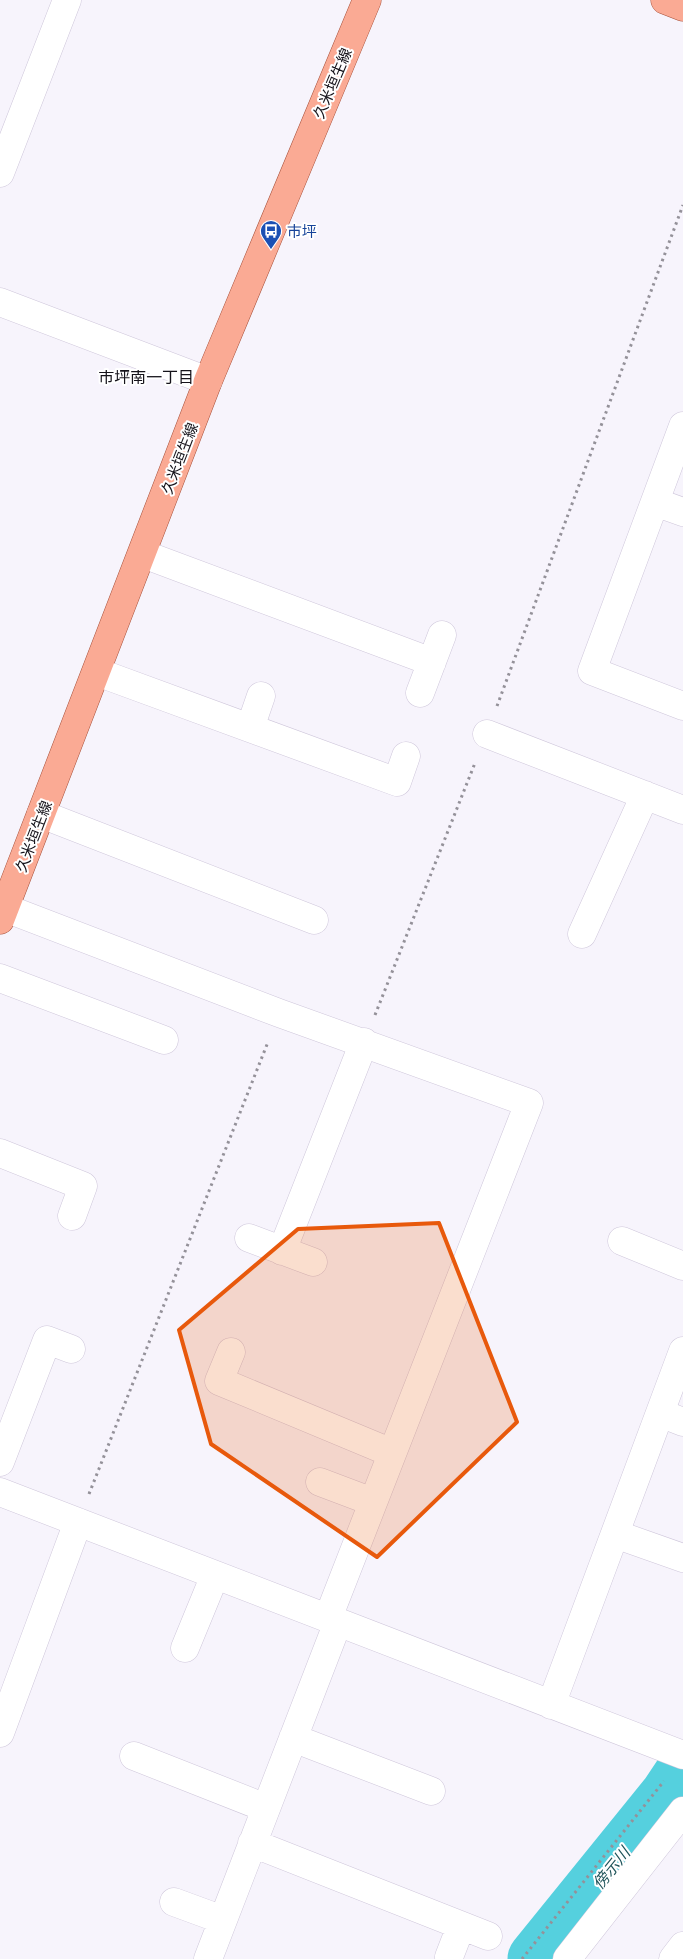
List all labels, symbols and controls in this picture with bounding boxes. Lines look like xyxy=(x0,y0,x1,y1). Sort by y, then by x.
street label: 久米垣生線 xyxy=(308,45,356,121)
bus stop icon: 市坪 xyxy=(259,219,283,250)
place label: 市坪 xyxy=(287,221,317,241)
district label: 市坪南一丁目 xyxy=(98,366,194,388)
street label: 久米垣生線 xyxy=(156,419,202,497)
street label: 久米垣生線 xyxy=(10,797,56,875)
water label: 傍示川 xyxy=(587,1841,636,1894)

